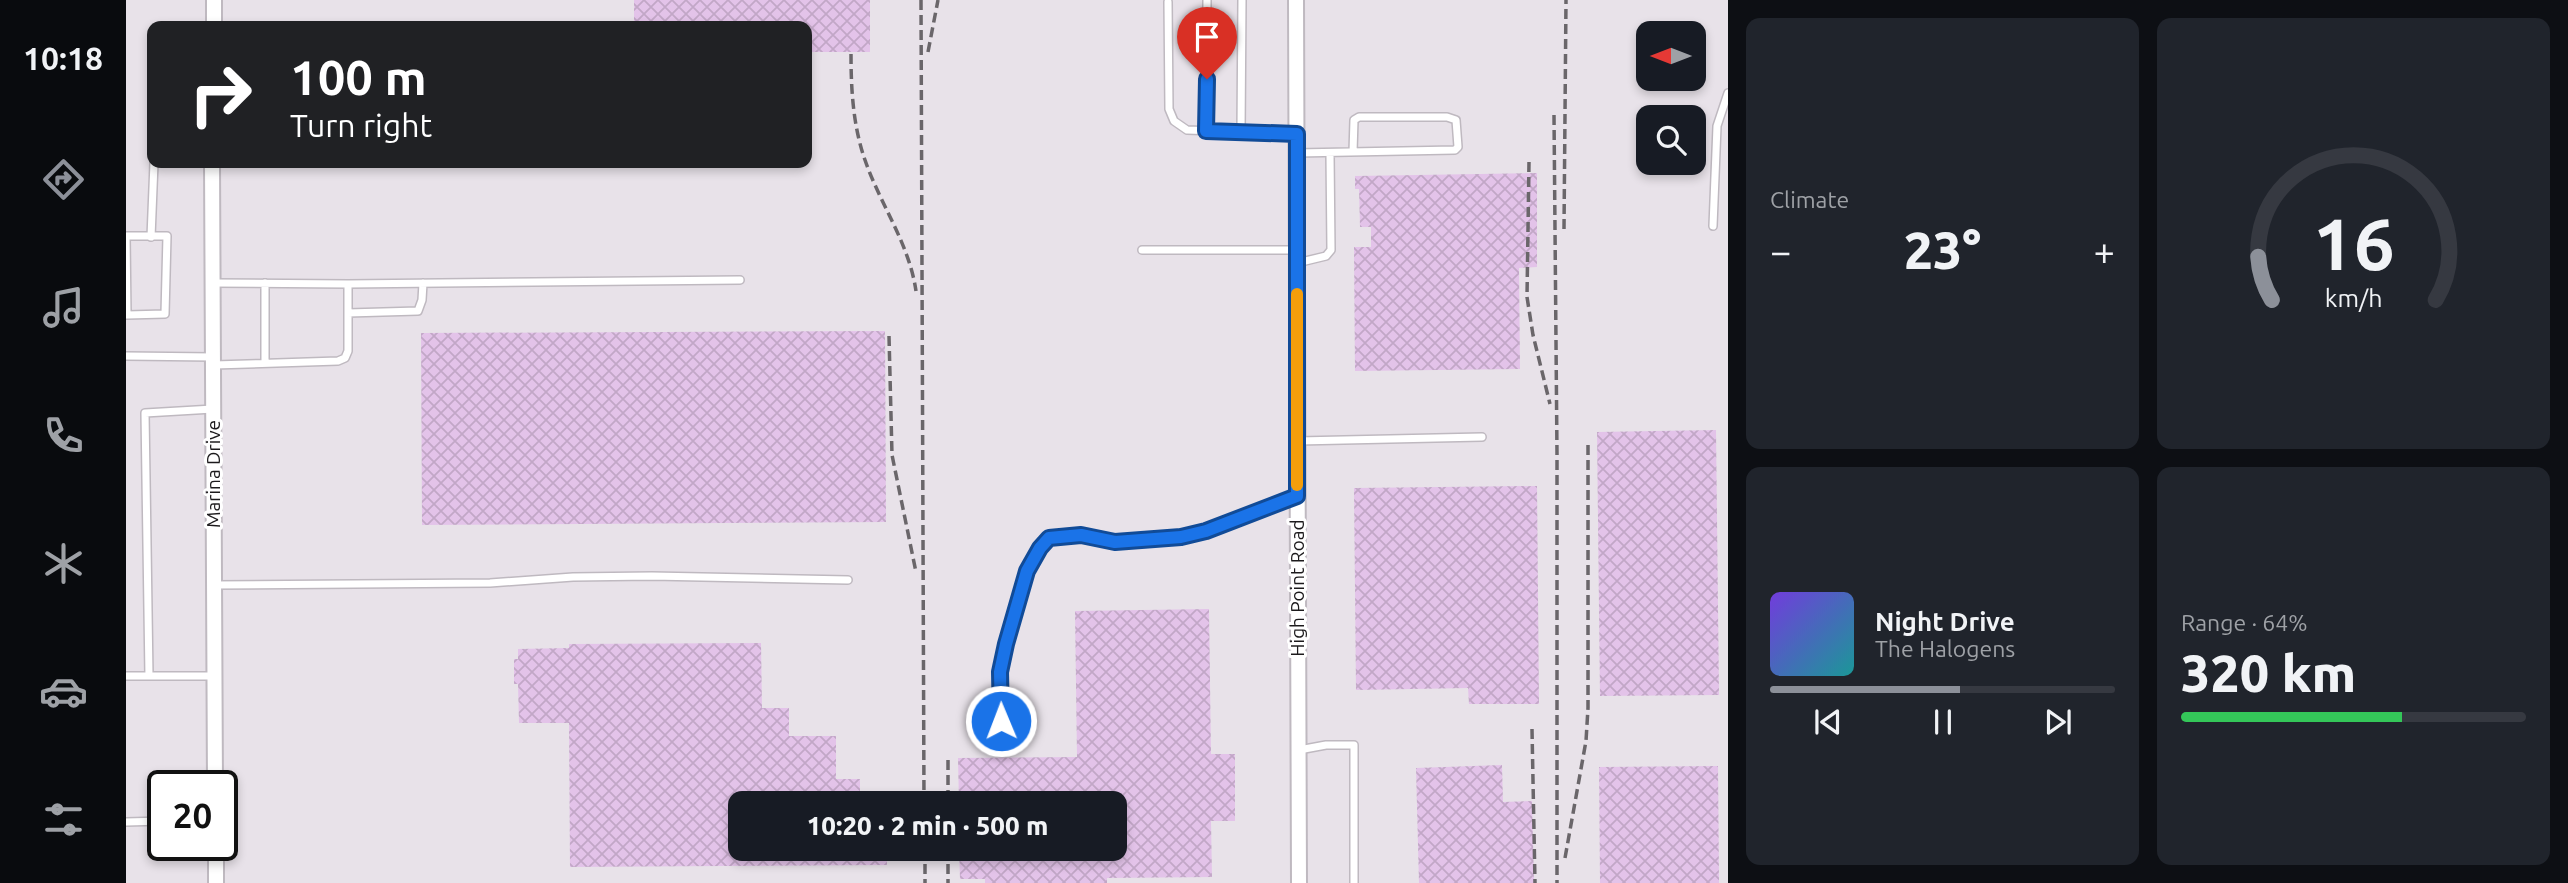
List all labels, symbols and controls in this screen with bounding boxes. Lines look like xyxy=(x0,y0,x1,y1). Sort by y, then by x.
pin xyxy=(1177,7,1237,79)
icon: arrive xyxy=(1188,18,1226,56)
north arrow xyxy=(1636,21,1706,91)
map controls xyxy=(1636,21,1706,175)
text: 10:18 xyxy=(23,40,103,76)
icon: right xyxy=(175,49,266,140)
text: 100 m xyxy=(290,49,427,104)
button: search xyxy=(1636,105,1706,175)
text: Turn right xyxy=(290,107,432,143)
icon: directions xyxy=(39,155,88,204)
text: Climate xyxy=(1770,187,1849,212)
text: 16 xyxy=(2312,202,2395,284)
text: 23° xyxy=(1904,221,1981,279)
text: − xyxy=(1770,230,1791,272)
text: + xyxy=(2094,230,2115,272)
icon: music xyxy=(39,283,88,332)
text: km/h xyxy=(2325,283,2382,311)
icon: phone xyxy=(39,411,88,460)
street label: Marina Drive xyxy=(202,420,224,528)
street label: High Point Road xyxy=(1286,519,1308,657)
icon: climate xyxy=(39,539,88,588)
text: Night Drive xyxy=(1875,607,2015,636)
text: Range · 64% xyxy=(2181,610,2308,635)
text: The Halogens xyxy=(1875,636,2015,661)
text: 320 km xyxy=(2181,644,2356,702)
icon: car xyxy=(39,667,88,716)
position arrow xyxy=(964,684,1038,758)
icon: previous xyxy=(1809,703,1847,741)
icon: pause xyxy=(1924,703,1962,741)
icon: next xyxy=(2039,703,2077,741)
speed limit sign: 20 xyxy=(147,770,238,861)
icon: filters xyxy=(39,795,88,844)
text: 10:20 · 2 min · 500 m xyxy=(807,811,1048,840)

